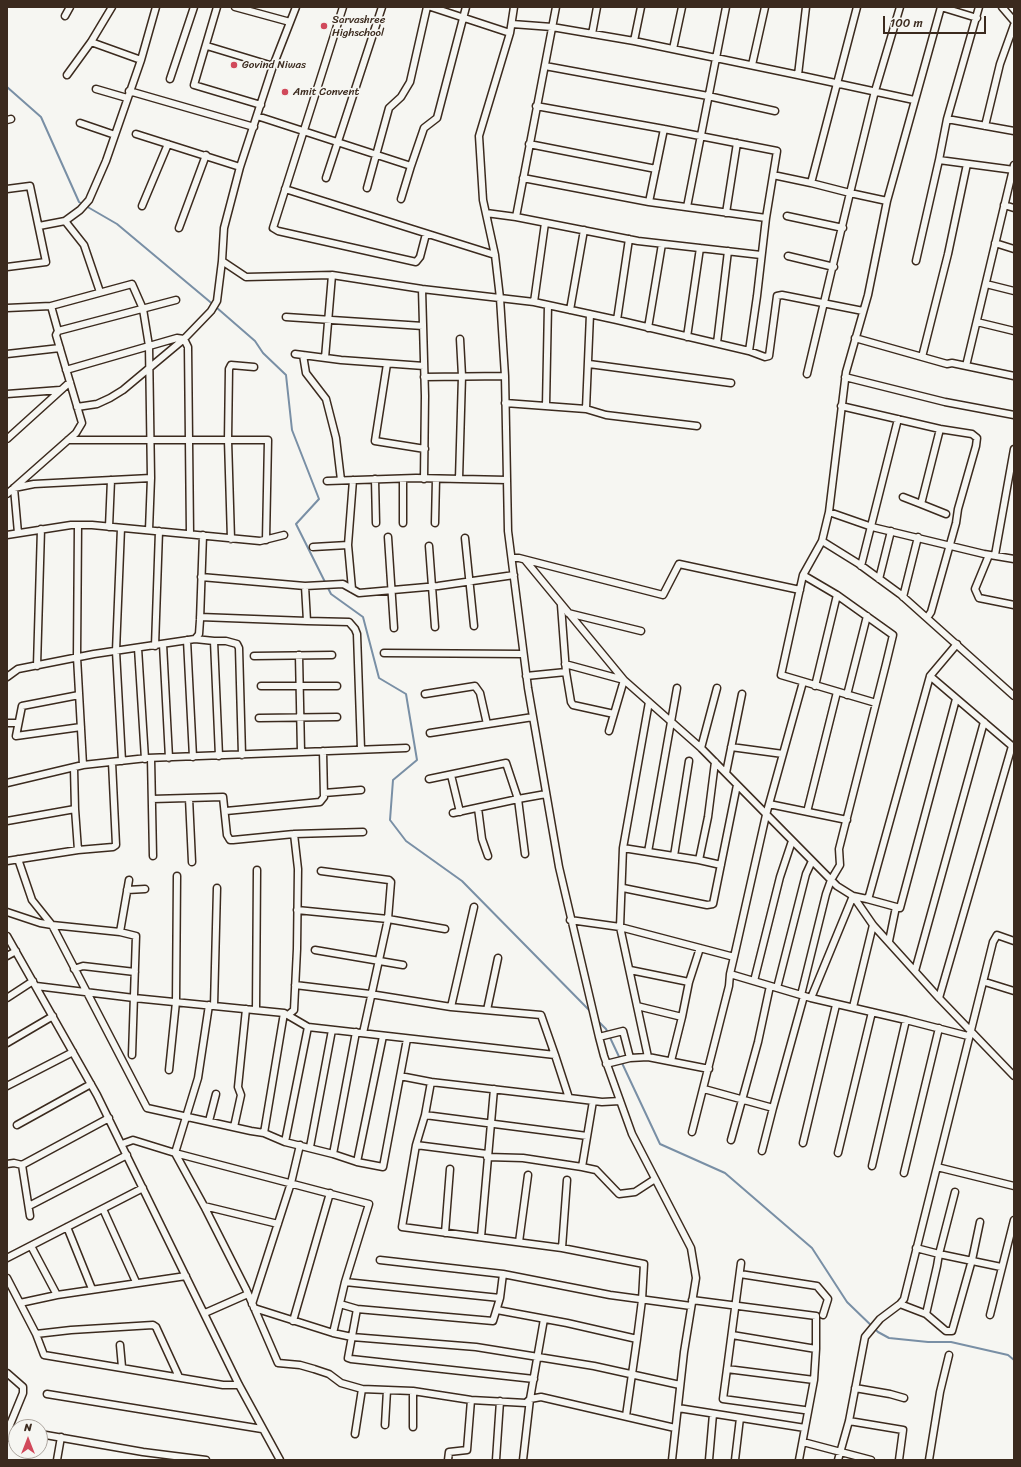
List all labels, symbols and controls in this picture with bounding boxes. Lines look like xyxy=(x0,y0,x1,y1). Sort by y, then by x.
scale bar xyxy=(885,8,988,34)
text: 100 m xyxy=(890,12,923,34)
place label: Sarvashree Highschool xyxy=(332,13,385,39)
marker: Sarvashree Highschool xyxy=(319,21,329,31)
place label: Govind Niwas xyxy=(242,58,306,72)
marker: Govind Niwas xyxy=(229,60,239,70)
place label: Amit Convent xyxy=(293,85,359,99)
marker: Amit Convent xyxy=(280,87,290,97)
text: N xyxy=(24,1418,32,1437)
north arrow xyxy=(8,1419,48,1459)

